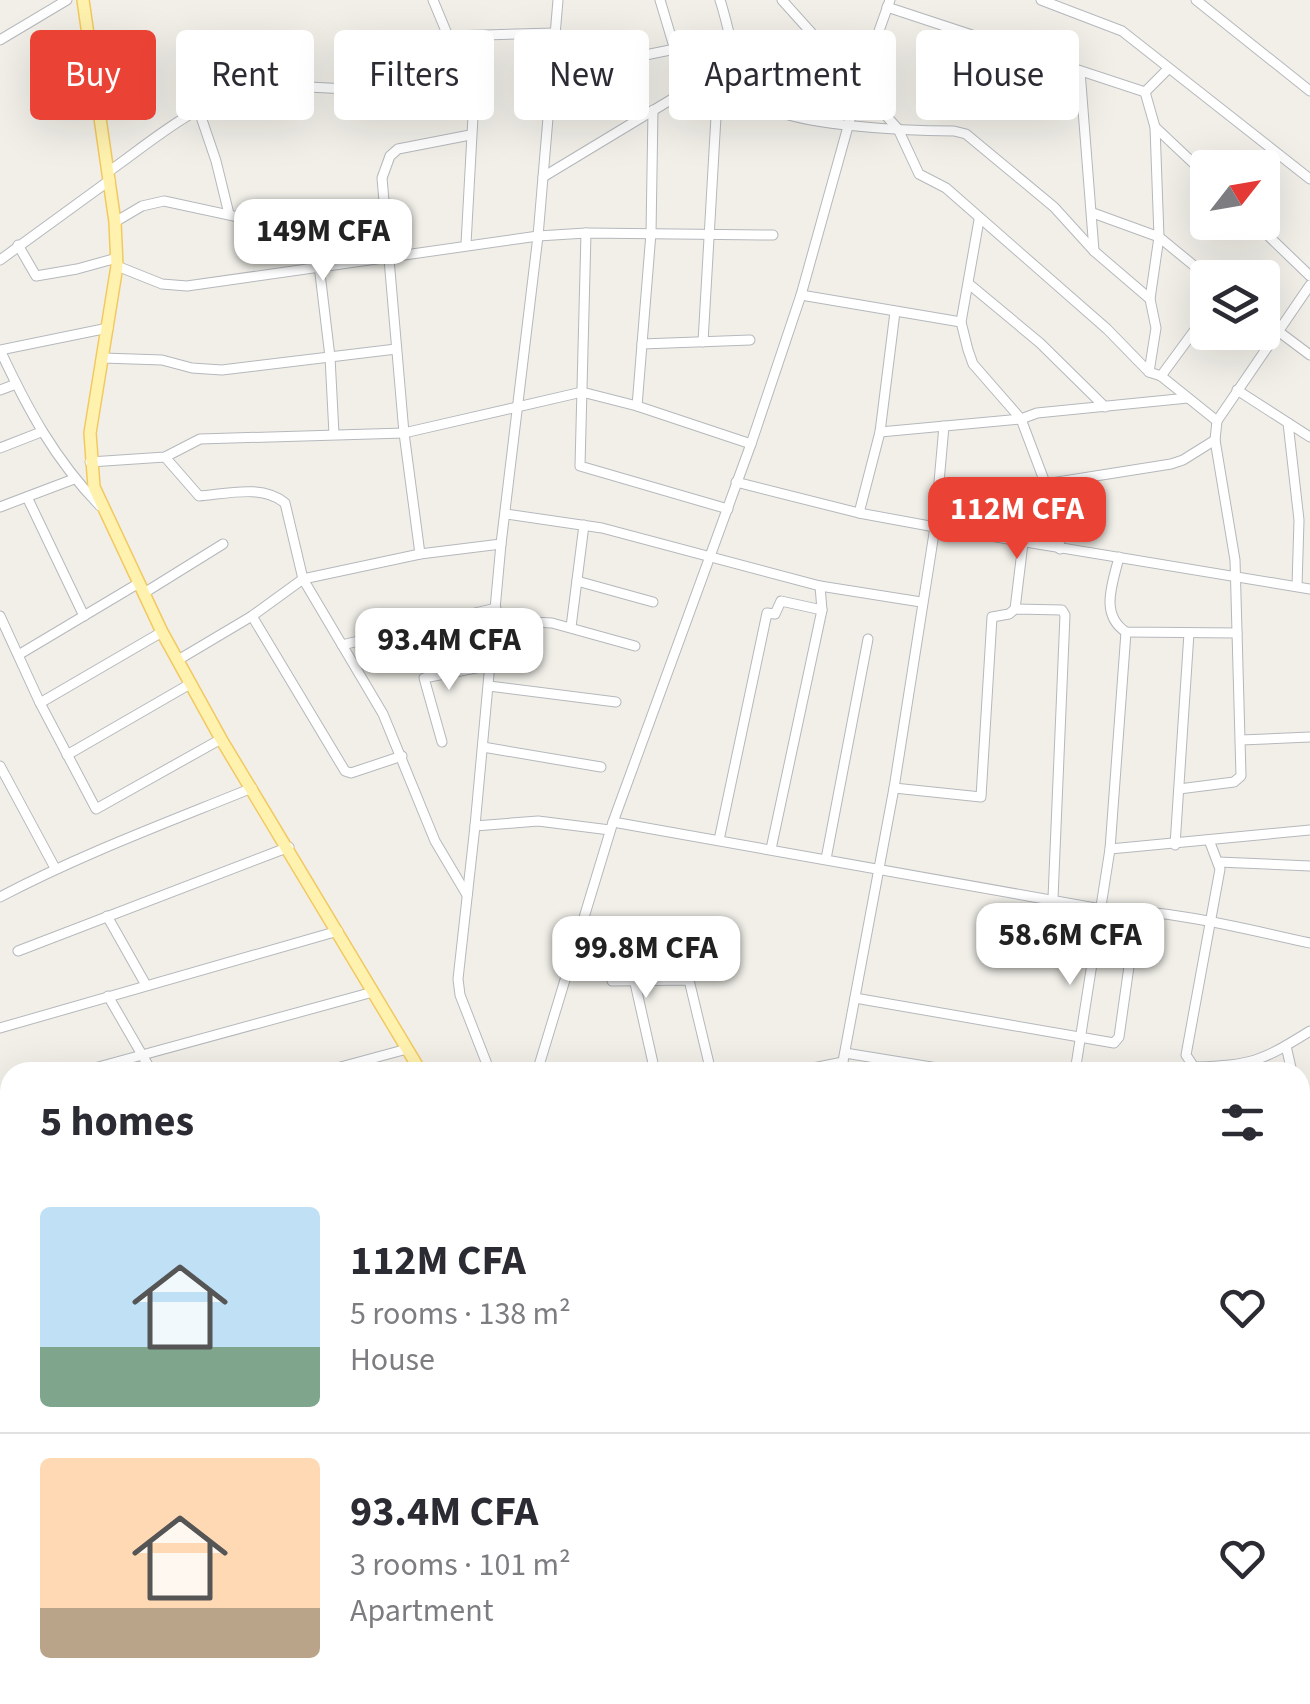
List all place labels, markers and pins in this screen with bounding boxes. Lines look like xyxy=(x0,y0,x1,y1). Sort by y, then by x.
pin: 149M CFA xyxy=(220,199,426,284)
pin: 112M CFA xyxy=(914,477,1120,562)
pin: 93.4M CFA xyxy=(335,608,563,693)
pin: 58.6M CFA xyxy=(956,903,1184,988)
pin: 99.8M CFA xyxy=(532,916,760,1001)

